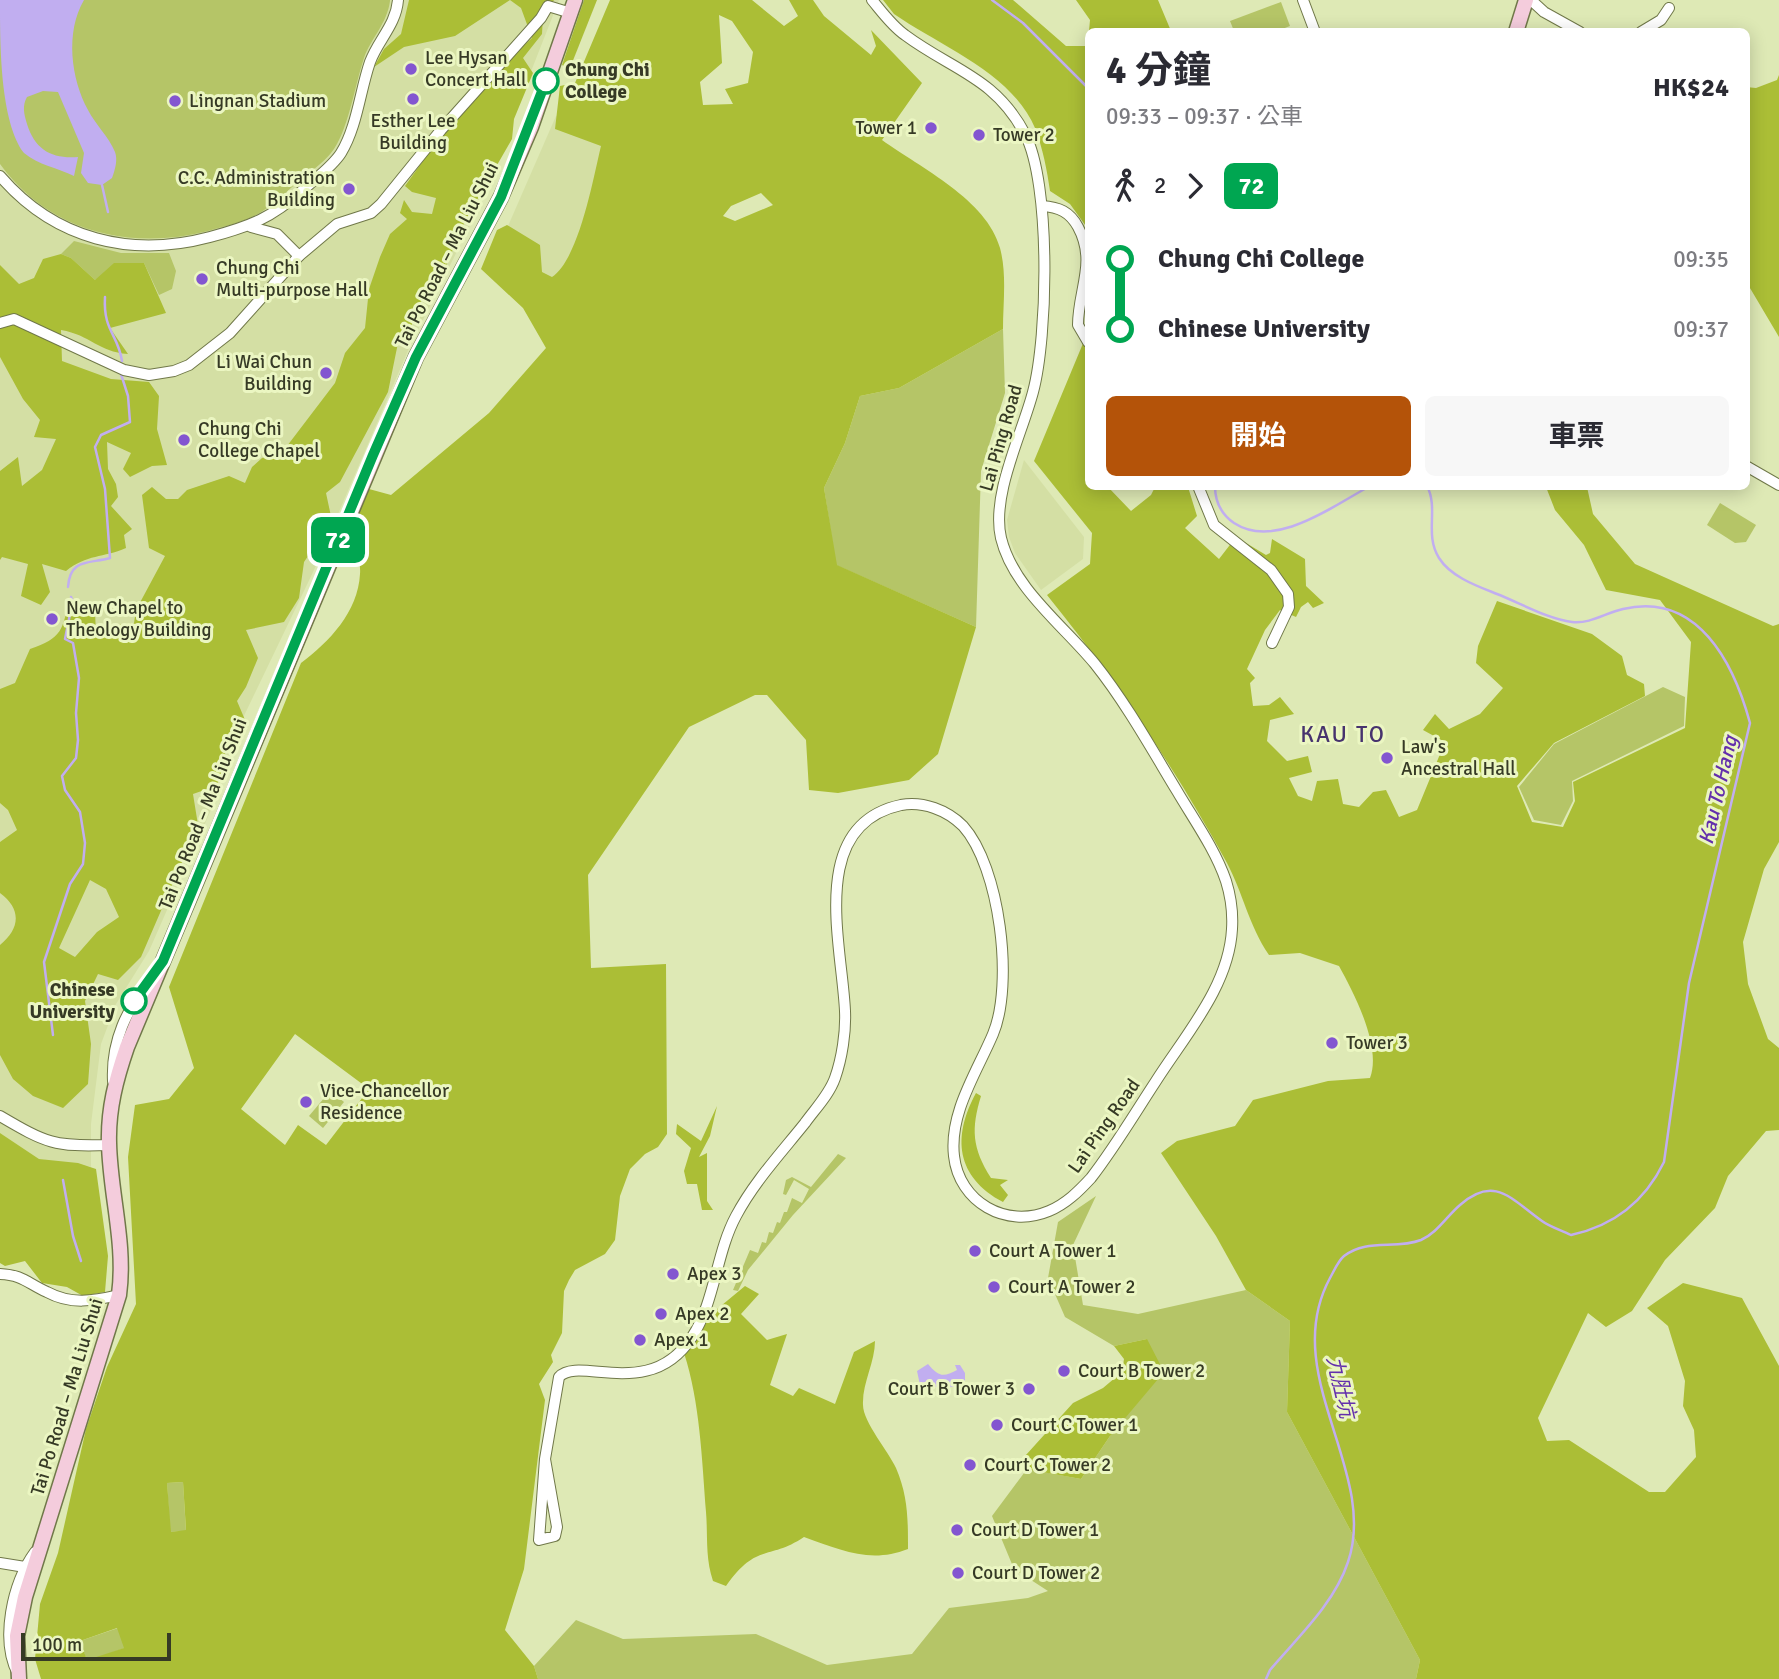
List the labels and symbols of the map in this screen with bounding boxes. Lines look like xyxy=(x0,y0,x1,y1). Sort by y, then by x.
place label: Lee Hysan Concert Hall xyxy=(425,46,527,92)
place label: Chung Chi College xyxy=(565,58,650,104)
marker: Lee Hysan Concert Hall xyxy=(403,61,419,77)
marker: Chung Chi College xyxy=(533,68,559,94)
place label: Lingnan Stadium xyxy=(189,89,326,113)
marker: Esther Lee Building xyxy=(405,91,421,107)
marker: Lingnan Stadium xyxy=(167,93,183,109)
place label: Esther Lee Building xyxy=(370,109,456,155)
place label: Tower 1 xyxy=(855,116,917,140)
marker: Tower 1 xyxy=(923,120,939,136)
place label: Tower 2 xyxy=(993,123,1055,147)
marker: Tower 2 xyxy=(971,127,987,143)
street label: Tai Po Road – Ma Liu Shui xyxy=(390,158,504,352)
place label: C.C. Administration Building xyxy=(178,166,335,212)
marker: C.C. Administration Building xyxy=(341,181,357,197)
place label: Chung Chi Multi-purpose Hall xyxy=(216,256,368,302)
marker: Chung Chi Multi-purpose Hall xyxy=(194,271,210,287)
place label: Li Wai Chun Building xyxy=(216,350,312,396)
marker: Li Wai Chun Building xyxy=(318,365,334,381)
street label: Lai Ping Road xyxy=(974,382,1028,494)
place label: Chung Chi College Chapel xyxy=(198,417,320,463)
marker: Chung Chi College Chapel xyxy=(176,432,192,448)
line badge: 72 xyxy=(306,517,370,563)
place label: New Chapel to Theology Building xyxy=(66,596,211,642)
marker: New Chapel to Theology Building xyxy=(44,611,60,627)
street label: Tai Po Road – Ma Liu Shui xyxy=(153,714,253,914)
district label: KAU TO xyxy=(1300,720,1386,749)
water label: Kau To Hang xyxy=(1693,731,1744,847)
place label: Law's Ancestral Hall xyxy=(1401,735,1516,781)
marker: Law's Ancestral Hall xyxy=(1379,750,1395,766)
place label: Chinese University xyxy=(30,978,116,1024)
marker: Chinese University xyxy=(121,988,147,1014)
place label: Tower 3 xyxy=(1346,1031,1408,1055)
marker: Tower 3 xyxy=(1324,1035,1340,1051)
street label: Lai Ping Road xyxy=(1063,1074,1145,1178)
place label: Vice-Chancellor Residence xyxy=(320,1079,449,1125)
marker: Vice-Chancellor Residence xyxy=(298,1094,314,1110)
place label: Court A Tower 1 xyxy=(989,1239,1117,1263)
marker: Court A Tower 1 xyxy=(967,1243,983,1259)
place label: Apex 3 xyxy=(687,1262,741,1286)
marker: Apex 3 xyxy=(665,1266,681,1282)
place label: Court A Tower 2 xyxy=(1008,1275,1136,1299)
marker: Court A Tower 2 xyxy=(986,1279,1002,1295)
street label: Tai Po Road – Ma Liu Shui xyxy=(26,1295,108,1499)
place label: Apex 2 xyxy=(675,1302,729,1326)
marker: Apex 2 xyxy=(653,1306,669,1322)
place label: Apex 1 xyxy=(654,1328,708,1352)
marker: Apex 1 xyxy=(632,1332,648,1348)
water label: 九肚坑 xyxy=(1321,1353,1361,1424)
place label: Court B Tower 2 xyxy=(1078,1359,1205,1383)
marker: Court B Tower 2 xyxy=(1056,1363,1072,1379)
place label: Court B Tower 3 xyxy=(888,1377,1015,1401)
marker: Court B Tower 3 xyxy=(1021,1381,1037,1397)
place label: Court C Tower 1 xyxy=(1011,1413,1138,1437)
marker: Court C Tower 1 xyxy=(989,1417,1005,1433)
place label: Court C Tower 2 xyxy=(984,1453,1111,1477)
marker: Court C Tower 2 xyxy=(962,1457,978,1473)
place label: Court D Tower 1 xyxy=(971,1518,1099,1542)
marker: Court D Tower 1 xyxy=(949,1522,965,1538)
place label: Court D Tower 2 xyxy=(972,1561,1100,1585)
marker: Court D Tower 2 xyxy=(950,1565,966,1581)
scale bar xyxy=(21,1630,172,1662)

